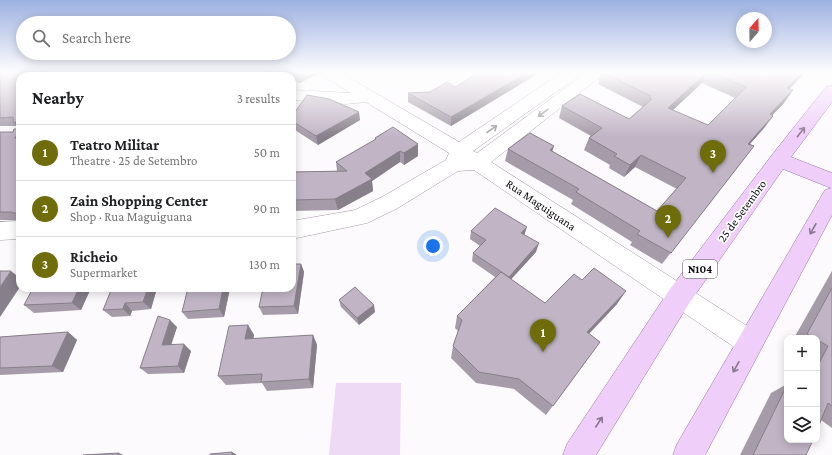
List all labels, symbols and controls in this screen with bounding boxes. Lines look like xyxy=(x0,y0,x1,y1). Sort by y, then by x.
north arrow xyxy=(736,12,772,48)
search box xyxy=(16,16,296,60)
icon: search xyxy=(30,27,52,49)
text: Search here xyxy=(62,30,131,46)
text: Nearby xyxy=(32,89,84,108)
text: 3 results xyxy=(237,91,280,106)
one-way arrow xyxy=(538,109,549,118)
one-way arrow xyxy=(487,125,498,133)
one-way arrow xyxy=(797,126,805,137)
text: Teatro Militar xyxy=(70,137,159,153)
pin: 3 xyxy=(700,140,726,173)
text: 1 xyxy=(43,145,47,160)
text: 50 m xyxy=(254,145,280,160)
text: Theatre · 25 de Setembro xyxy=(70,153,198,168)
street label: Rua Maguiguana xyxy=(503,176,579,234)
street label: 25 de Setembro xyxy=(715,177,769,245)
text: Zain Shopping Center xyxy=(70,193,208,209)
text: 2 xyxy=(42,201,48,216)
text: 90 m xyxy=(253,201,280,216)
pin: 2 xyxy=(655,205,681,238)
text: Shop · Rua Maguiguana xyxy=(70,209,192,224)
one-way arrow xyxy=(808,223,816,235)
your location xyxy=(423,236,443,256)
text: Richeio xyxy=(70,249,118,265)
text: 3 xyxy=(42,257,48,272)
text: 130 m xyxy=(249,257,280,272)
road number: N104 xyxy=(683,260,717,278)
text: Supermarket xyxy=(70,265,137,280)
pin: 1 xyxy=(530,319,556,352)
map controls xyxy=(784,335,820,443)
button: + xyxy=(784,335,820,371)
one-way arrow xyxy=(731,360,739,372)
button: − xyxy=(784,371,820,407)
button: layers xyxy=(784,407,820,443)
one-way arrow xyxy=(595,417,603,428)

